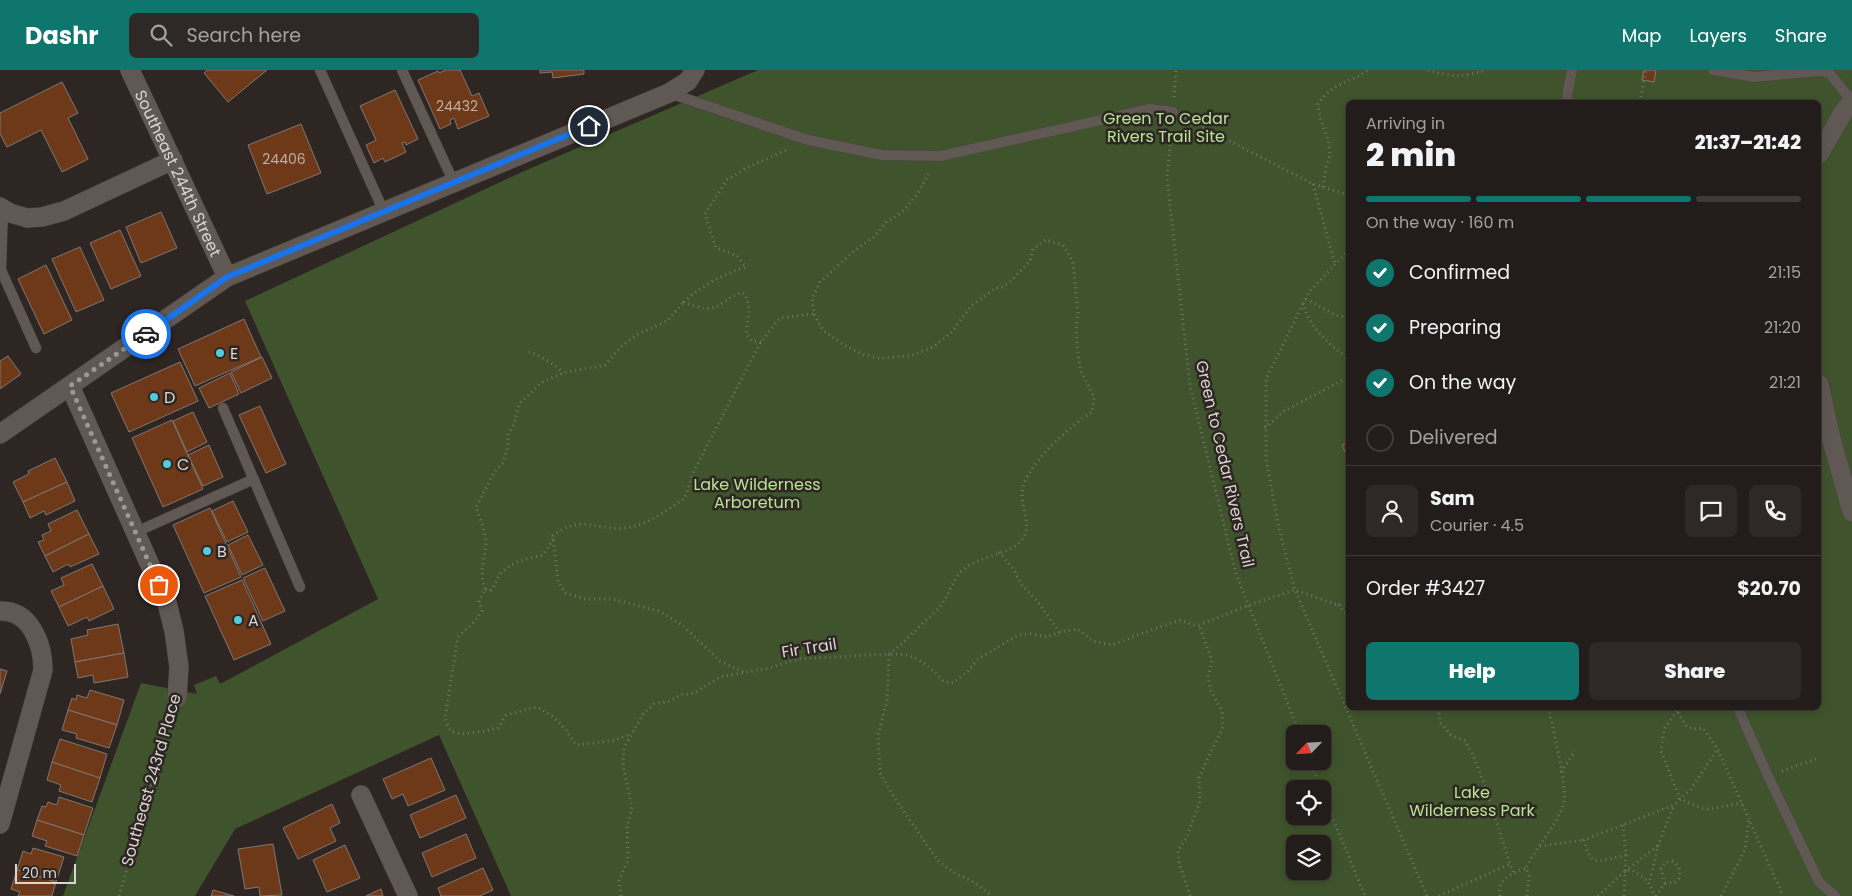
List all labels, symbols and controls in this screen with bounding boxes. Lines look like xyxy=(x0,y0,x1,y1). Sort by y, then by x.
search box xyxy=(129,13,479,58)
text: Dashr xyxy=(25,19,99,52)
icon: search xyxy=(147,21,175,49)
text: Search here xyxy=(187,22,301,49)
text: Map xyxy=(1622,23,1662,48)
text: Layers xyxy=(1690,23,1747,48)
text: Share xyxy=(1775,23,1827,48)
street label: Southeast 244th Street xyxy=(129,86,227,261)
house number: 24432 xyxy=(436,96,478,116)
pin xyxy=(568,105,610,147)
park label: Green To Cedar Rivers Trail Site xyxy=(1103,107,1229,148)
icon: home xyxy=(575,112,603,140)
text: Arriving in xyxy=(1366,112,1445,135)
text: 21:37–21:42 xyxy=(1695,129,1801,156)
text: 2 min xyxy=(1366,132,1456,177)
house number: 24406 xyxy=(262,149,306,169)
text: On the way · 160 m xyxy=(1366,211,1514,234)
icon: check xyxy=(1366,259,1394,287)
text: Confirmed xyxy=(1409,259,1510,286)
text: 21:15 xyxy=(1768,261,1801,284)
courier xyxy=(121,309,171,359)
icon: check xyxy=(1366,314,1394,342)
text: Preparing xyxy=(1409,314,1501,341)
text: 21:20 xyxy=(1764,316,1801,339)
icon: car xyxy=(132,320,160,348)
place label: E xyxy=(230,342,238,365)
marker: E xyxy=(214,347,226,359)
street label: Green to Cedar Rivers Trail xyxy=(1190,358,1260,570)
icon: check xyxy=(1366,369,1394,397)
text: On the way xyxy=(1409,369,1516,396)
text: 21:21 xyxy=(1769,371,1801,394)
place label: D xyxy=(164,386,175,409)
marker: D xyxy=(148,391,160,403)
text: Delivered xyxy=(1409,424,1498,451)
place label: C xyxy=(177,453,189,476)
marker: C xyxy=(161,458,173,470)
park label: Lake Wilderness Arboretum xyxy=(693,473,821,514)
button: person xyxy=(1366,485,1418,537)
text: Sam xyxy=(1430,485,1475,512)
button: chat xyxy=(1685,485,1737,537)
button: phone xyxy=(1749,485,1801,537)
text: Courier · 4.5 xyxy=(1430,514,1524,537)
place label: B xyxy=(217,540,227,563)
marker: B xyxy=(201,545,213,557)
pin xyxy=(138,564,180,606)
icon: bag xyxy=(145,571,173,599)
text: Order #3427 xyxy=(1366,575,1485,602)
text: $20.70 xyxy=(1737,575,1801,602)
place label: A xyxy=(248,609,259,632)
marker: A xyxy=(232,614,244,626)
street label: Fir Trail xyxy=(780,632,838,664)
button: Help xyxy=(1366,642,1579,700)
button: Share xyxy=(1589,642,1801,700)
street label: Southeast 243rd Place xyxy=(115,691,187,869)
north arrow xyxy=(1286,725,1331,770)
map controls xyxy=(1286,725,1331,880)
button: locate xyxy=(1286,780,1331,825)
park label: Lake Wilderness Park xyxy=(1409,781,1536,822)
button: layers xyxy=(1286,835,1331,880)
scale bar xyxy=(15,861,76,884)
text: 20 m xyxy=(22,863,57,883)

